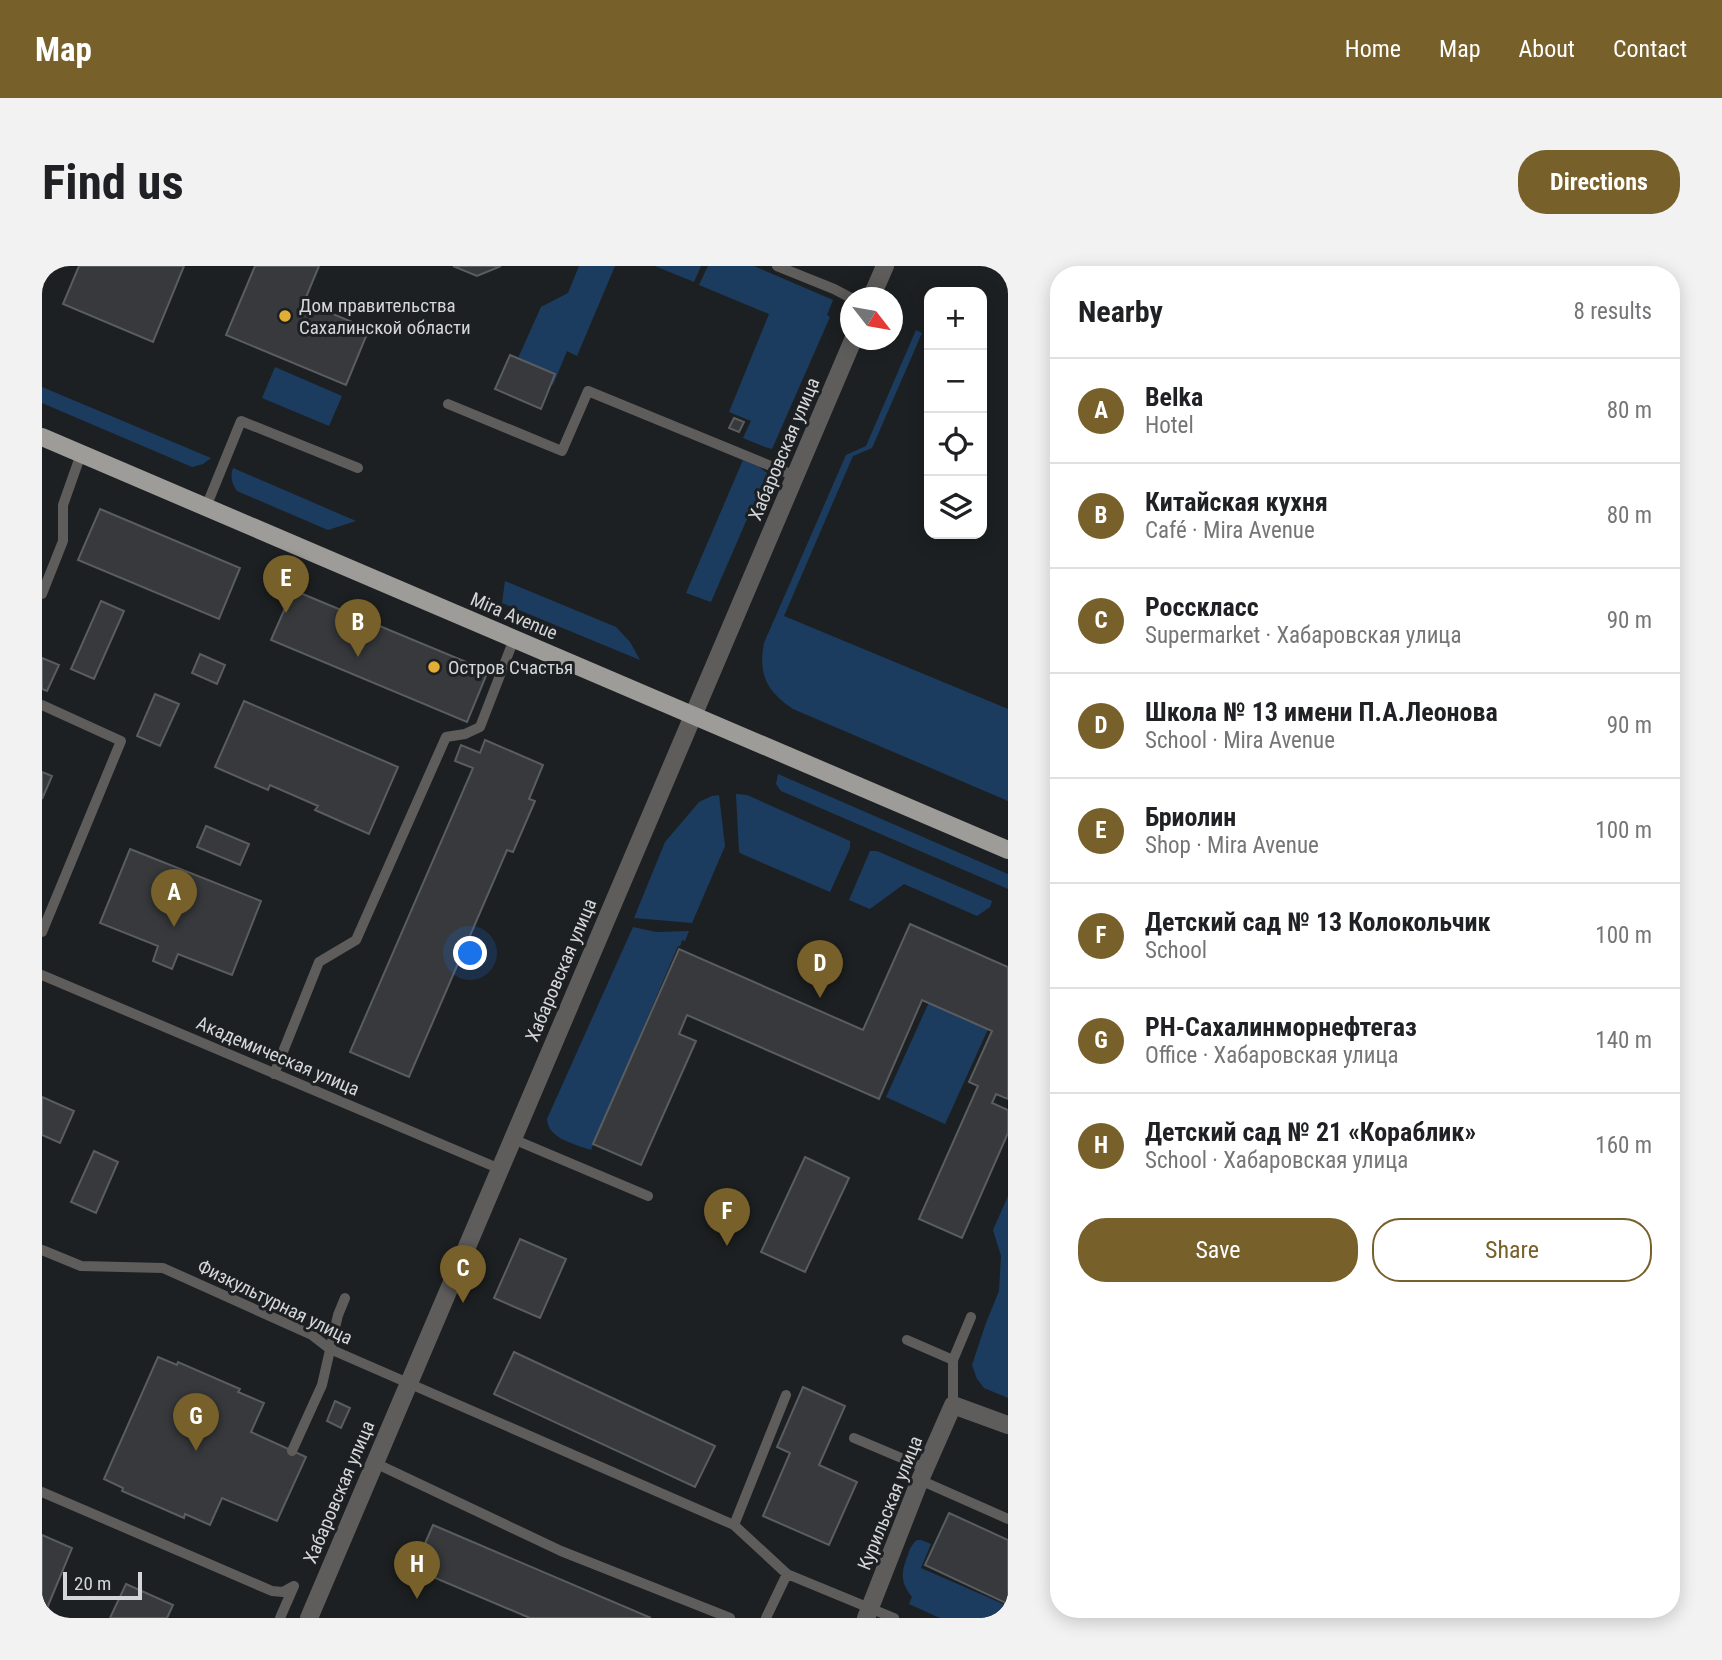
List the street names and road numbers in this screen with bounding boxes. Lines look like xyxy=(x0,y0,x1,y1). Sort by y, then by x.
street label: Хабаровская улица xyxy=(744,374,824,524)
street label: Mira Avenue xyxy=(467,587,561,645)
street label: Хабаровская улица xyxy=(521,895,601,1045)
street label: Академическая улица xyxy=(193,1011,363,1101)
street label: Физкультурная улица xyxy=(194,1254,356,1350)
street label: Хабаровская улица xyxy=(299,1417,379,1567)
street label: Курильская улица xyxy=(853,1433,927,1573)

